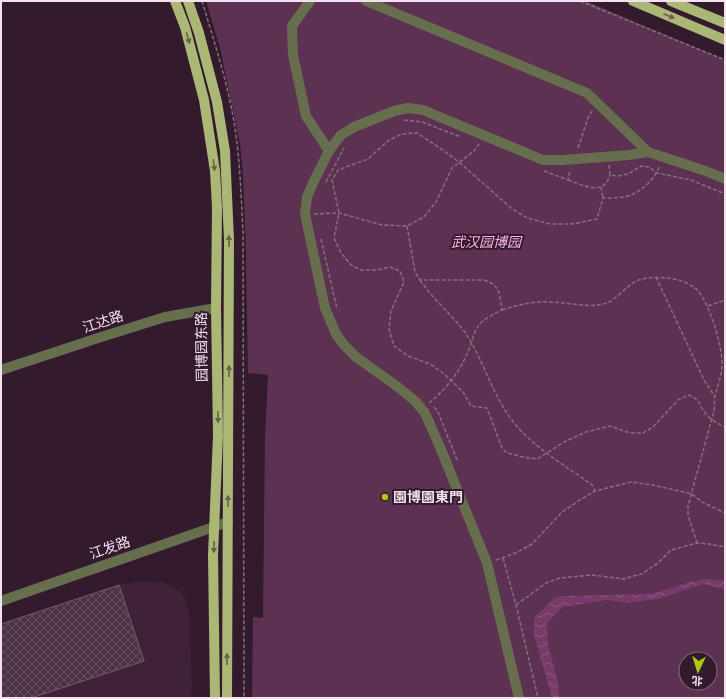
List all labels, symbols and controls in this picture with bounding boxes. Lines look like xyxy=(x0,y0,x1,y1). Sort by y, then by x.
one-way arrow xyxy=(663,14,675,20)
one-way arrow xyxy=(185,32,191,44)
one-way arrow xyxy=(211,159,217,171)
park label: 武汉园博园 xyxy=(451,232,523,253)
one-way arrow xyxy=(226,234,232,247)
street label: 江达路 xyxy=(80,306,126,338)
street label: 园博园东路 xyxy=(191,312,213,382)
one-way arrow xyxy=(226,364,232,377)
one-way arrow xyxy=(214,411,221,423)
place label: 園博園東門 xyxy=(393,487,463,508)
marker: 園博園東門 xyxy=(380,492,390,502)
one-way arrow xyxy=(225,494,231,507)
street label: 江发路 xyxy=(87,531,133,565)
one-way arrow xyxy=(210,540,217,553)
north arrow xyxy=(678,651,718,691)
one-way arrow xyxy=(224,652,230,665)
text: 北 xyxy=(691,672,703,689)

